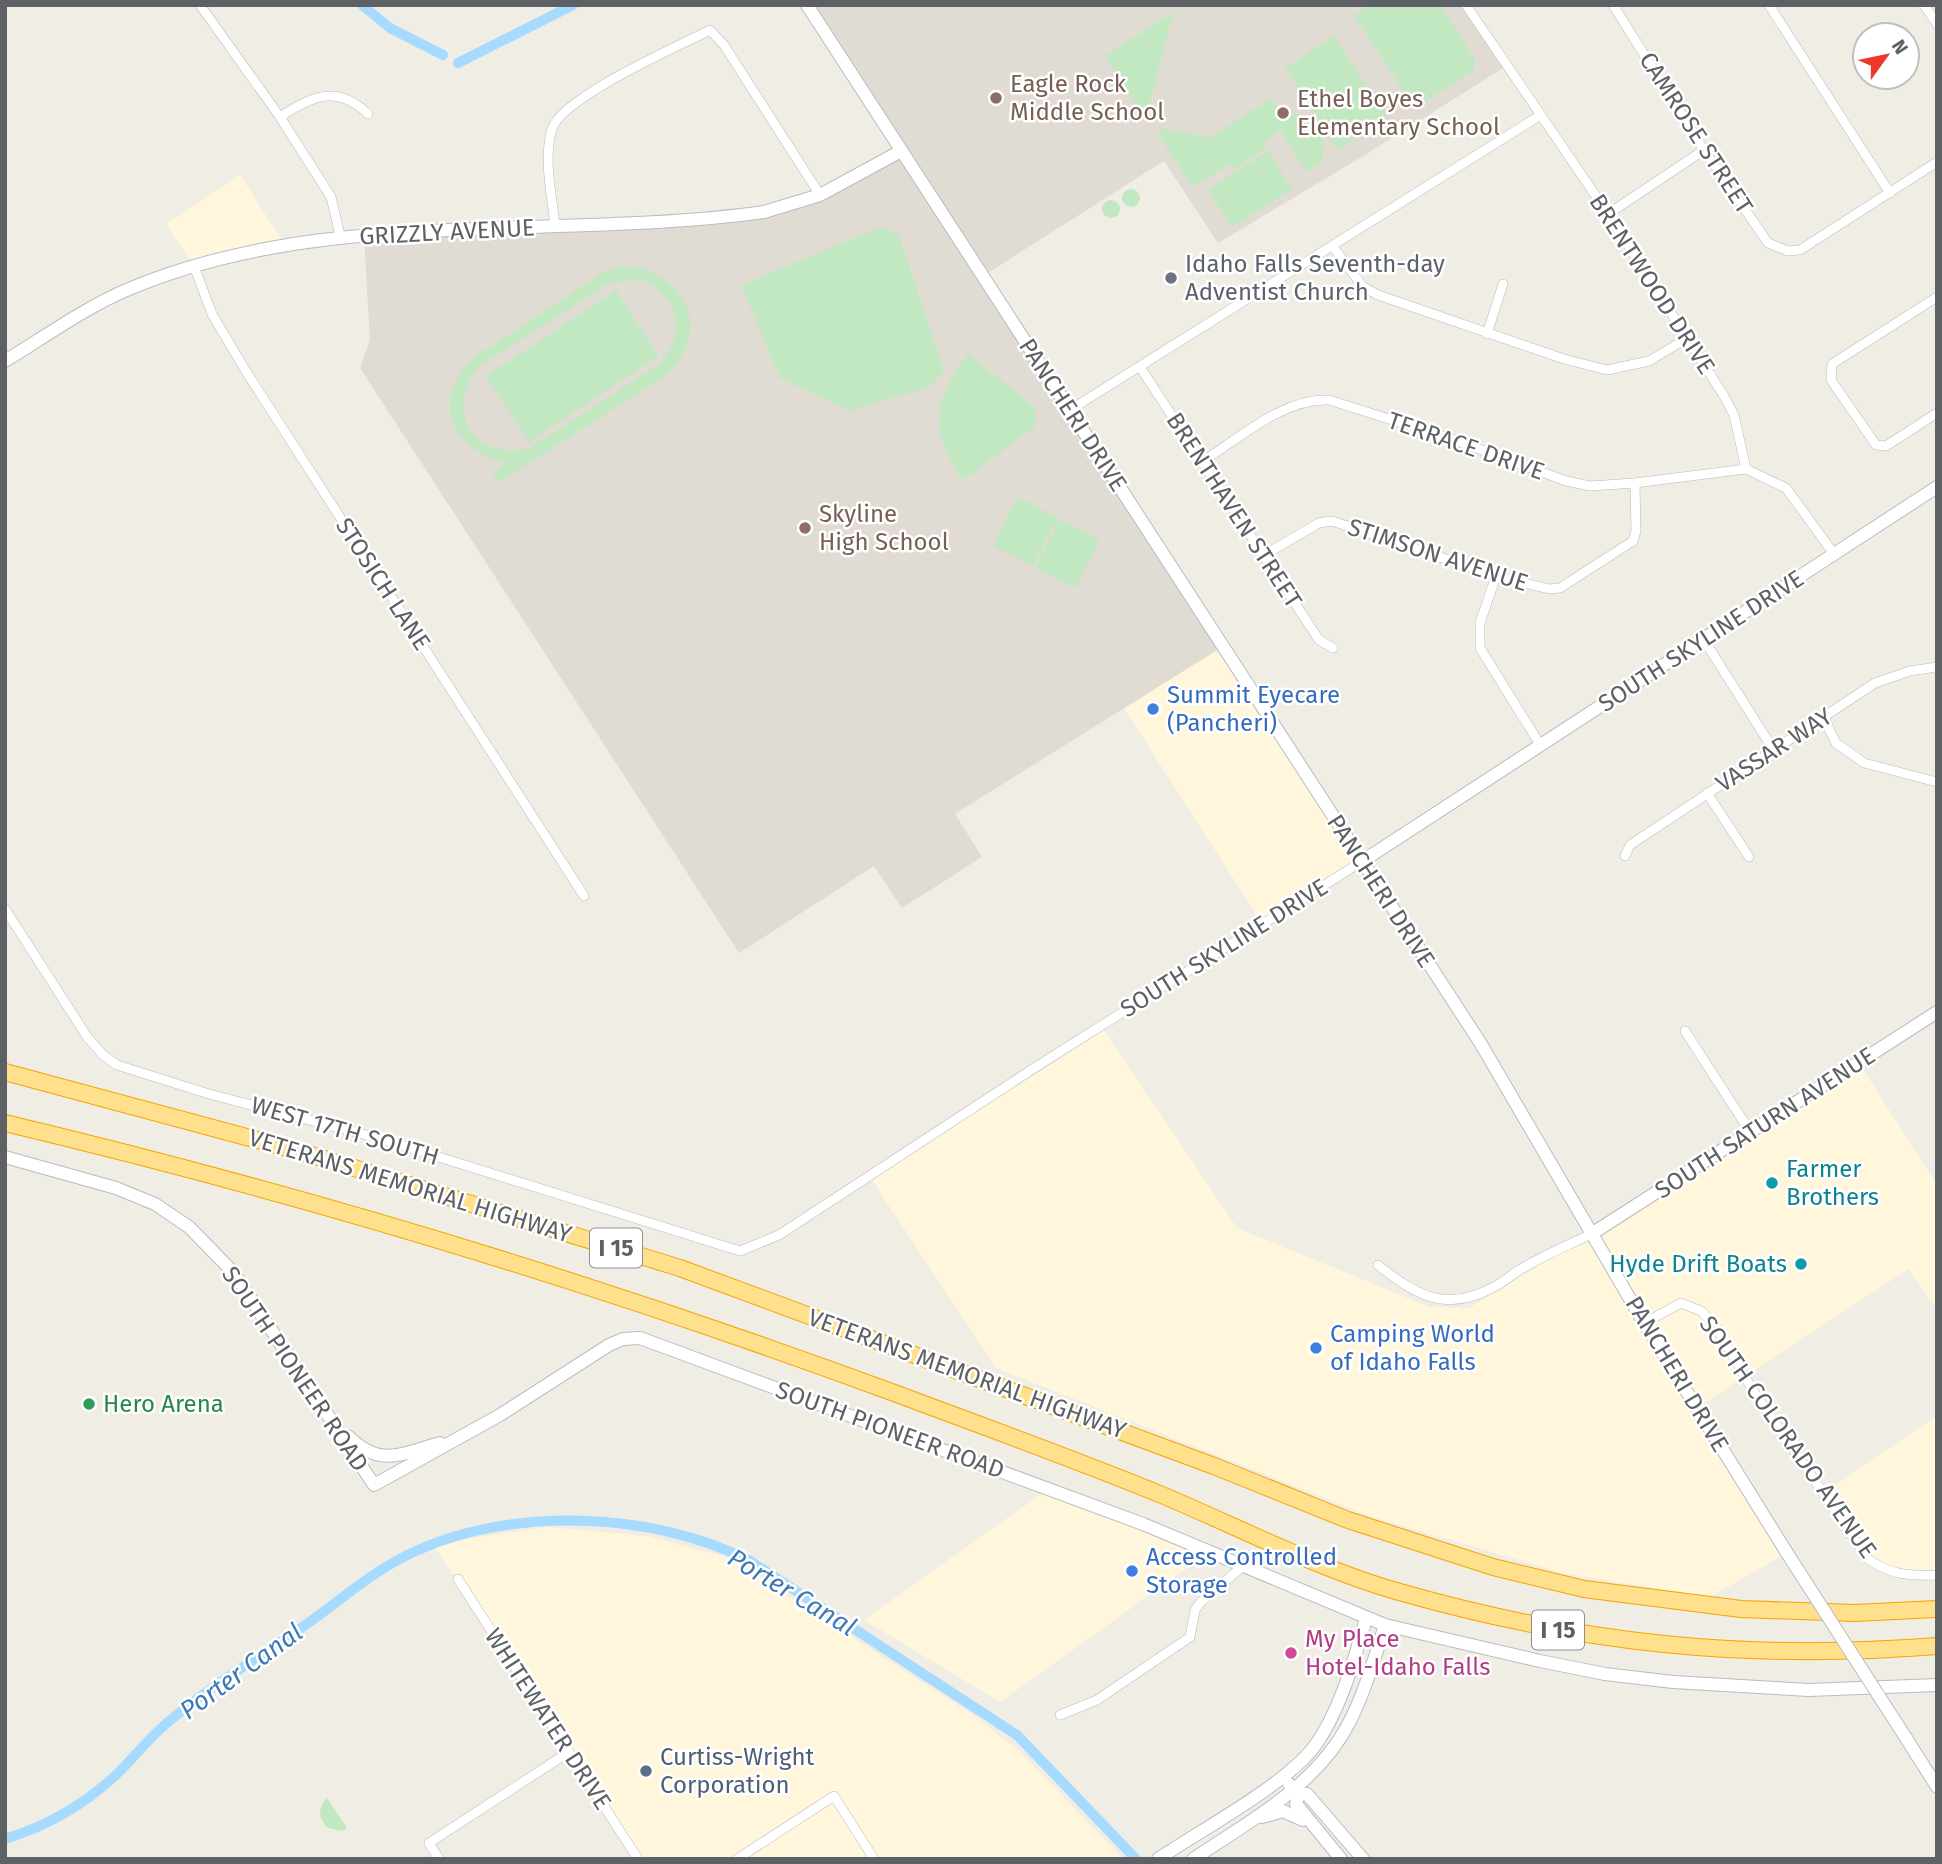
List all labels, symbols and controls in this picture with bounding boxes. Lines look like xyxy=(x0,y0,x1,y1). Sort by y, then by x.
north arrow xyxy=(1851,21,1921,91)
text: N xyxy=(1887,35,1913,59)
street label: CAMROSE STREET xyxy=(1633,47,1759,219)
place label: Eagle Rock Middle School xyxy=(1010,70,1164,126)
place label: Ethel Boyes Elementary School xyxy=(1297,85,1500,141)
marker: Eagle Rock Middle School xyxy=(988,90,1004,106)
marker: Ethel Boyes Elementary School xyxy=(1275,105,1291,121)
street label: BRENTWOOD DRIVE xyxy=(1583,189,1721,379)
street label: GRIZZLY AVENUE xyxy=(359,213,535,251)
place label: Idaho Falls Seventh-day Adventist Church xyxy=(1185,250,1445,306)
marker: Idaho Falls Seventh-day Adventist Church xyxy=(1163,270,1179,286)
street label: PANCHERI DRIVE xyxy=(1013,333,1133,497)
street label: TERRACE DRIVE xyxy=(1384,406,1548,486)
street label: BRENTHAVEN STREET xyxy=(1160,407,1308,613)
place label: Skyline High School xyxy=(819,500,949,556)
street label: STOSICH LANE xyxy=(330,513,436,655)
street label: STIMSON AVENUE xyxy=(1345,513,1531,597)
marker: Skyline High School xyxy=(797,520,813,536)
street label: SOUTH SKYLINE DRIVE xyxy=(1593,564,1809,718)
place label: Summit Eyecare (Pancheri) xyxy=(1167,681,1340,737)
marker: Summit Eyecare (Pancheri) xyxy=(1145,701,1161,717)
street label: VASSAR WAY xyxy=(1711,702,1838,798)
street label: PANCHERI DRIVE xyxy=(1321,809,1441,973)
street label: SOUTH SKYLINE DRIVE xyxy=(1115,873,1333,1023)
street label: SOUTH SATURN AVENUE xyxy=(1650,1041,1880,1205)
street label: WEST 17TH SOUTH xyxy=(248,1091,442,1171)
street label: VETERANS MEMORIAL HIGHWAY xyxy=(245,1123,576,1249)
place label: Farmer Brothers xyxy=(1786,1155,1879,1211)
marker: Farmer Brothers xyxy=(1764,1175,1780,1191)
road number: I 15 xyxy=(590,1228,642,1268)
place label: Hyde Drift Boats xyxy=(1609,1250,1787,1278)
marker: Hyde Drift Boats xyxy=(1793,1256,1809,1272)
street label: SOUTH PIONEER ROAD xyxy=(216,1261,374,1477)
street label: PANCHERI DRIVE xyxy=(1620,1291,1734,1457)
street label: VETERANS MEMORIAL HIGHWAY xyxy=(804,1303,1131,1445)
street label: SOUTH COLORADO AVENUE xyxy=(1694,1311,1882,1563)
place label: Camping World of Idaho Falls xyxy=(1330,1320,1495,1376)
marker: Camping World of Idaho Falls xyxy=(1308,1340,1324,1356)
street label: SOUTH PIONEER ROAD xyxy=(772,1376,1008,1484)
place label: Hero Arena xyxy=(103,1390,224,1418)
marker: Hero Arena xyxy=(81,1396,97,1412)
water label: Porter Canal xyxy=(722,1542,861,1643)
place label: Access Controlled Storage xyxy=(1146,1543,1337,1599)
marker: Access Controlled Storage xyxy=(1124,1563,1140,1579)
road number: I 15 xyxy=(1532,1610,1584,1650)
water label: Porter Canal xyxy=(174,1617,309,1726)
street label: WHITEWATER DRIVE xyxy=(479,1623,617,1815)
place label: My Place Hotel-Idaho Falls xyxy=(1305,1625,1491,1681)
marker: My Place Hotel-Idaho Falls xyxy=(1283,1645,1299,1661)
place label: Curtiss-Wright Corporation xyxy=(660,1743,815,1799)
marker: Curtiss-Wright Corporation xyxy=(638,1763,654,1779)

